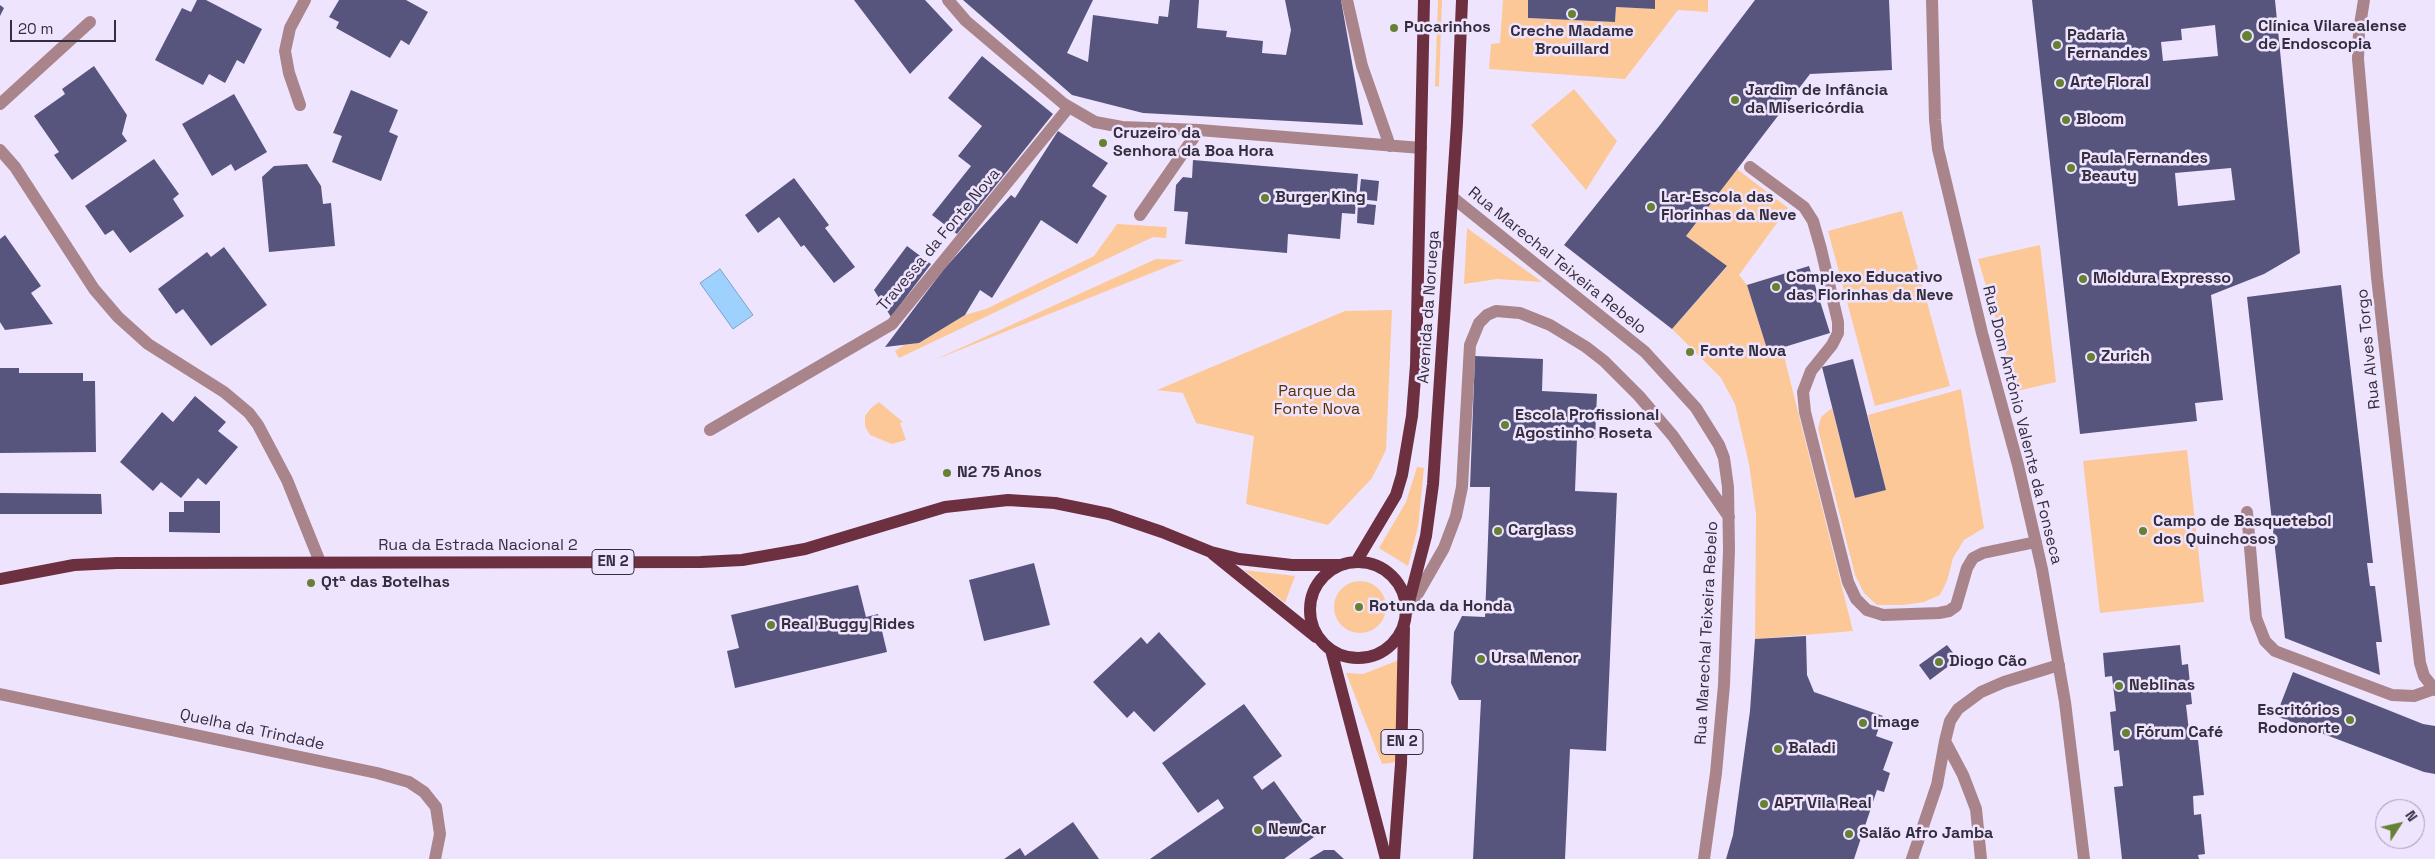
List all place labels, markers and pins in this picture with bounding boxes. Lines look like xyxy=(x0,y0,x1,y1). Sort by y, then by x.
marker: Creche Madame Brouillard xyxy=(1566,8,1578,20)
place label: Clínica Vilarealense de Endoscopia xyxy=(2258,17,2407,55)
place label: Pucarinhos xyxy=(1404,18,1491,38)
marker: Pucarinhos xyxy=(1388,22,1400,34)
place label: Creche Madame Brouillard xyxy=(1510,22,1634,60)
place label: Padaria Fernandes xyxy=(2067,26,2148,64)
marker: Clínica Vilarealense de Endoscopia xyxy=(2240,29,2254,43)
marker: Padaria Fernandes xyxy=(2051,39,2063,51)
place label: Arte Floral xyxy=(2070,73,2149,93)
marker: Arte Floral xyxy=(2054,77,2066,89)
place label: Jardim de Infância da Misericórdia xyxy=(1745,81,1888,119)
marker: Jardim de Infância da Misericórdia xyxy=(1729,94,1741,106)
place label: Bloom xyxy=(2076,110,2124,130)
marker: Bloom xyxy=(2060,114,2072,126)
place label: Cruzeiro da Senhora da Boa Hora xyxy=(1113,124,1274,162)
marker: Cruzeiro da Senhora da Boa Hora xyxy=(1097,137,1109,149)
place label: Paula Fernandes Beauty xyxy=(2081,149,2208,187)
marker: Paula Fernandes Beauty xyxy=(2065,162,2077,174)
place label: Burger King xyxy=(1275,188,1366,208)
place label: Lar-Escola das Florinhas da Neve xyxy=(1661,188,1797,226)
marker: Burger King xyxy=(1259,192,1271,204)
marker: Lar-Escola das Florinhas da Neve xyxy=(1645,201,1657,213)
place label: Complexo Educativo das Florinhas da Neve xyxy=(1786,268,1953,306)
place label: Moldura Expresso xyxy=(2093,269,2231,289)
marker: Moldura Expresso xyxy=(2077,273,2089,285)
marker: Complexo Educativo das Florinhas da Neve xyxy=(1770,281,1782,293)
place label: Fonte Nova xyxy=(1700,342,1786,362)
marker: Fonte Nova xyxy=(1684,346,1696,358)
place label: Zurich xyxy=(2101,347,2150,367)
marker: Zurich xyxy=(2085,351,2097,363)
place label: Escola Profissional Agostinho Roseta xyxy=(1515,406,1659,444)
marker: Escola Profissional Agostinho Roseta xyxy=(1499,419,1511,431)
place label: N2 75 Anos xyxy=(957,463,1042,483)
marker: N2 75 Anos xyxy=(941,467,953,479)
place label: Campo de Basquetebol dos Quinchosos xyxy=(2153,512,2332,550)
place label: Carglass xyxy=(1508,521,1574,541)
marker: Carglass xyxy=(1492,525,1504,537)
marker: Campo de Basquetebol dos Quinchosos xyxy=(2137,525,2149,537)
place label: Qtª das Botelhas xyxy=(321,573,450,593)
marker: Qtª das Botelhas xyxy=(305,577,317,589)
place label: Rotunda da Honda xyxy=(1369,597,1512,617)
marker: Rotunda da Honda xyxy=(1353,601,1365,613)
place label: Real Buggy Rides xyxy=(781,615,915,635)
marker: Real Buggy Rides xyxy=(765,619,777,631)
place label: Ursa Menor xyxy=(1491,649,1579,669)
place label: Diogo Cão xyxy=(1949,652,2027,672)
marker: Ursa Menor xyxy=(1475,653,1487,665)
marker: Diogo Cão xyxy=(1933,656,1945,668)
place label: Neblinas xyxy=(2129,676,2195,696)
marker: Neblinas xyxy=(2113,680,2125,692)
place label: Escritórios Rodonorte xyxy=(2257,701,2340,739)
place label: Image xyxy=(1873,713,1919,733)
marker: Escritórios Rodonorte xyxy=(2344,714,2356,726)
marker: Image xyxy=(1857,717,1869,729)
place label: Fórum Café xyxy=(2136,723,2223,743)
marker: Fórum Café xyxy=(2120,727,2132,739)
place label: Baladi xyxy=(1788,739,1836,759)
marker: Baladi xyxy=(1772,743,1784,755)
place label: APT Vila Real xyxy=(1774,794,1872,814)
marker: APT Vila Real xyxy=(1758,798,1770,810)
place label: NewCar xyxy=(1268,820,1326,840)
marker: NewCar xyxy=(1252,824,1264,836)
place label: Salão Afro Jamba xyxy=(1859,824,1993,844)
marker: Salão Afro Jamba xyxy=(1843,828,1855,840)

